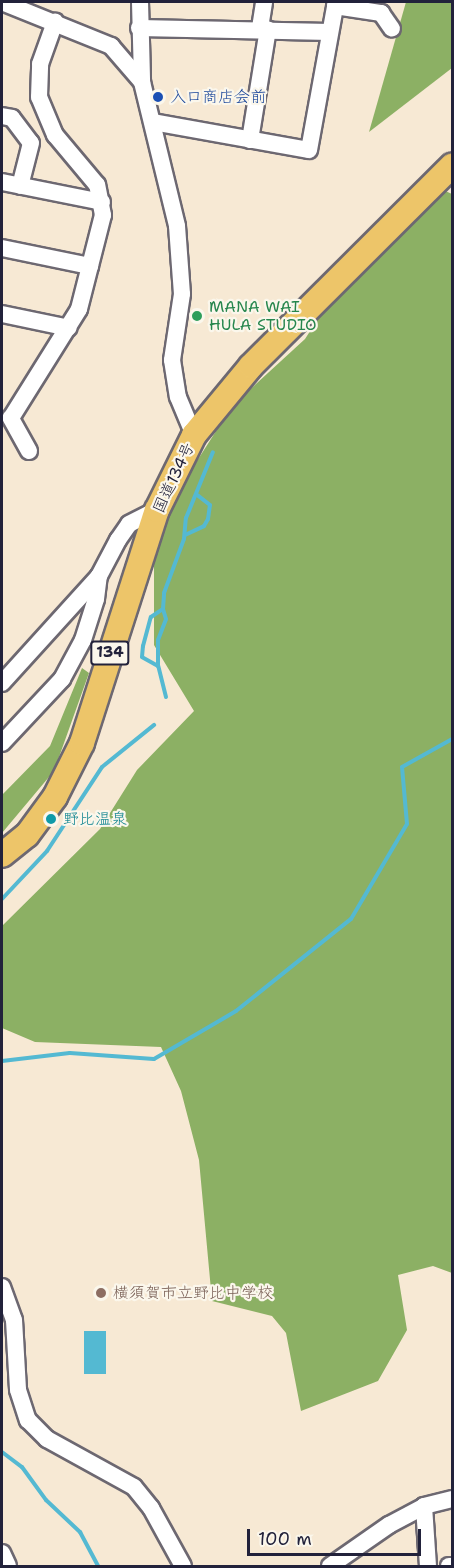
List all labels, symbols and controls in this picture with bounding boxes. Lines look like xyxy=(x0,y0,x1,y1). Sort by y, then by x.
place label: 入口商店会前 xyxy=(170,87,266,107)
marker: 入口商店会前 xyxy=(151,90,165,104)
place label: MANA WAI HULA STUDIO xyxy=(209,297,317,335)
marker: MANA WAI HULA STUDIO xyxy=(190,309,204,323)
street label: 国道134号 xyxy=(149,440,199,516)
road number: 134 xyxy=(89,641,131,665)
place label: 野比温泉 xyxy=(63,809,127,829)
marker: 野比温泉 xyxy=(44,812,58,826)
place label: 横須賀市立野比中学校 xyxy=(113,1283,273,1303)
marker: 横須賀市立野比中学校 xyxy=(94,1286,108,1300)
scale bar xyxy=(250,1517,424,1555)
text: 100 m xyxy=(258,1527,312,1551)

